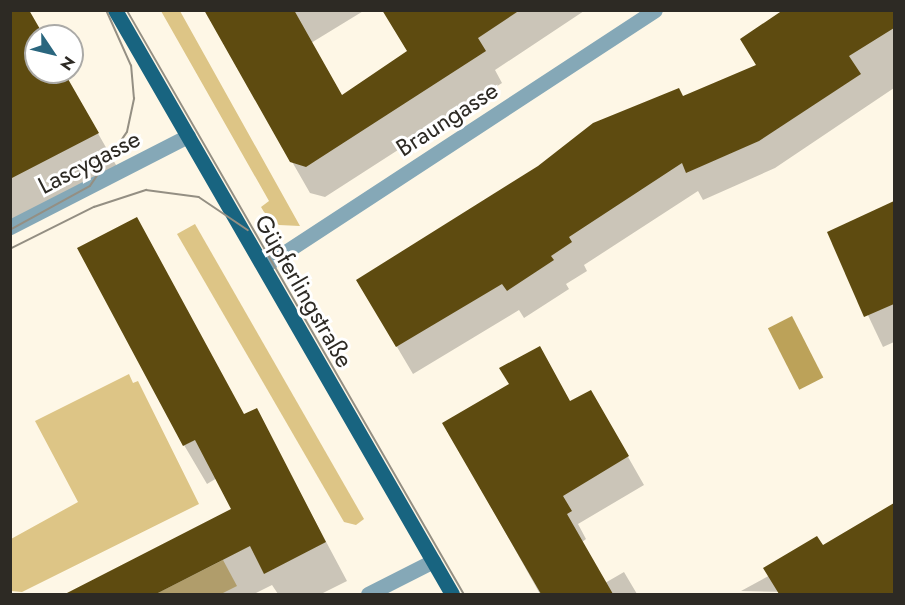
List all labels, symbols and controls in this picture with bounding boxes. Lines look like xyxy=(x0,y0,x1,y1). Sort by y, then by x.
north arrow xyxy=(24,24,84,84)
text: N xyxy=(54,52,81,75)
street label: Braungasse xyxy=(391,76,503,162)
street label: Lascygasse xyxy=(33,124,145,200)
street label: Güpferlingstraße xyxy=(249,210,359,372)

